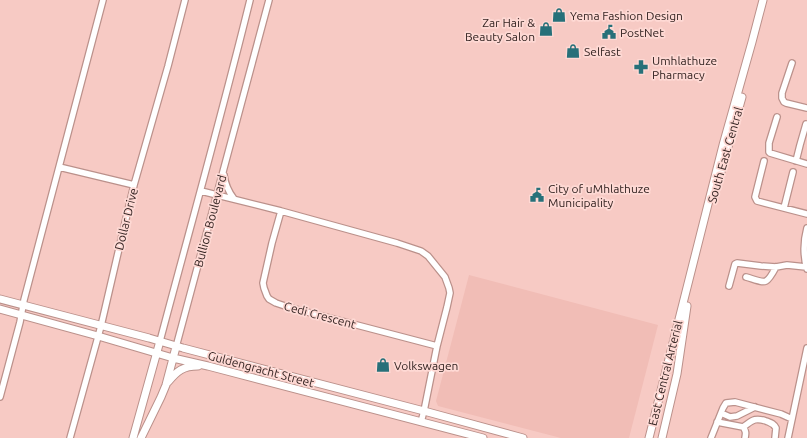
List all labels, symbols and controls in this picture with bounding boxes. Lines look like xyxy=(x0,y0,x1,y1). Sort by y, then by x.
shop icon: Yema Fashion Design xyxy=(551,7,567,23)
place label: Yema Fashion Design xyxy=(570,9,683,22)
place label: Zar Hair & Beauty Salon xyxy=(465,16,535,43)
shop icon: Zar Hair & Beauty Salon xyxy=(538,21,554,37)
public building icon: PostNet xyxy=(601,24,617,40)
place label: PostNet xyxy=(620,26,664,39)
shop icon: Selfast xyxy=(565,43,581,59)
place label: Selfast xyxy=(584,45,621,58)
place label: Umhlathuze Pharmacy xyxy=(652,54,717,81)
pharmacy icon: Umhlathuze Pharmacy xyxy=(633,59,649,75)
street label: South East Central xyxy=(705,105,745,205)
street label: Bullion Boulevard xyxy=(191,173,229,269)
place label: City of uMhlathuze Municipality xyxy=(548,182,650,209)
street label: Dollar Drive xyxy=(112,187,140,251)
public building icon: City of uMhlathuze Municipality xyxy=(529,187,545,203)
street label: Cedi Crescent xyxy=(283,299,358,331)
street label: East Central Arterial xyxy=(646,319,684,427)
street label: Guldengracht Street xyxy=(206,349,316,390)
shop icon: Volkswagen xyxy=(375,357,391,373)
place label: Volkswagen xyxy=(394,359,458,372)

